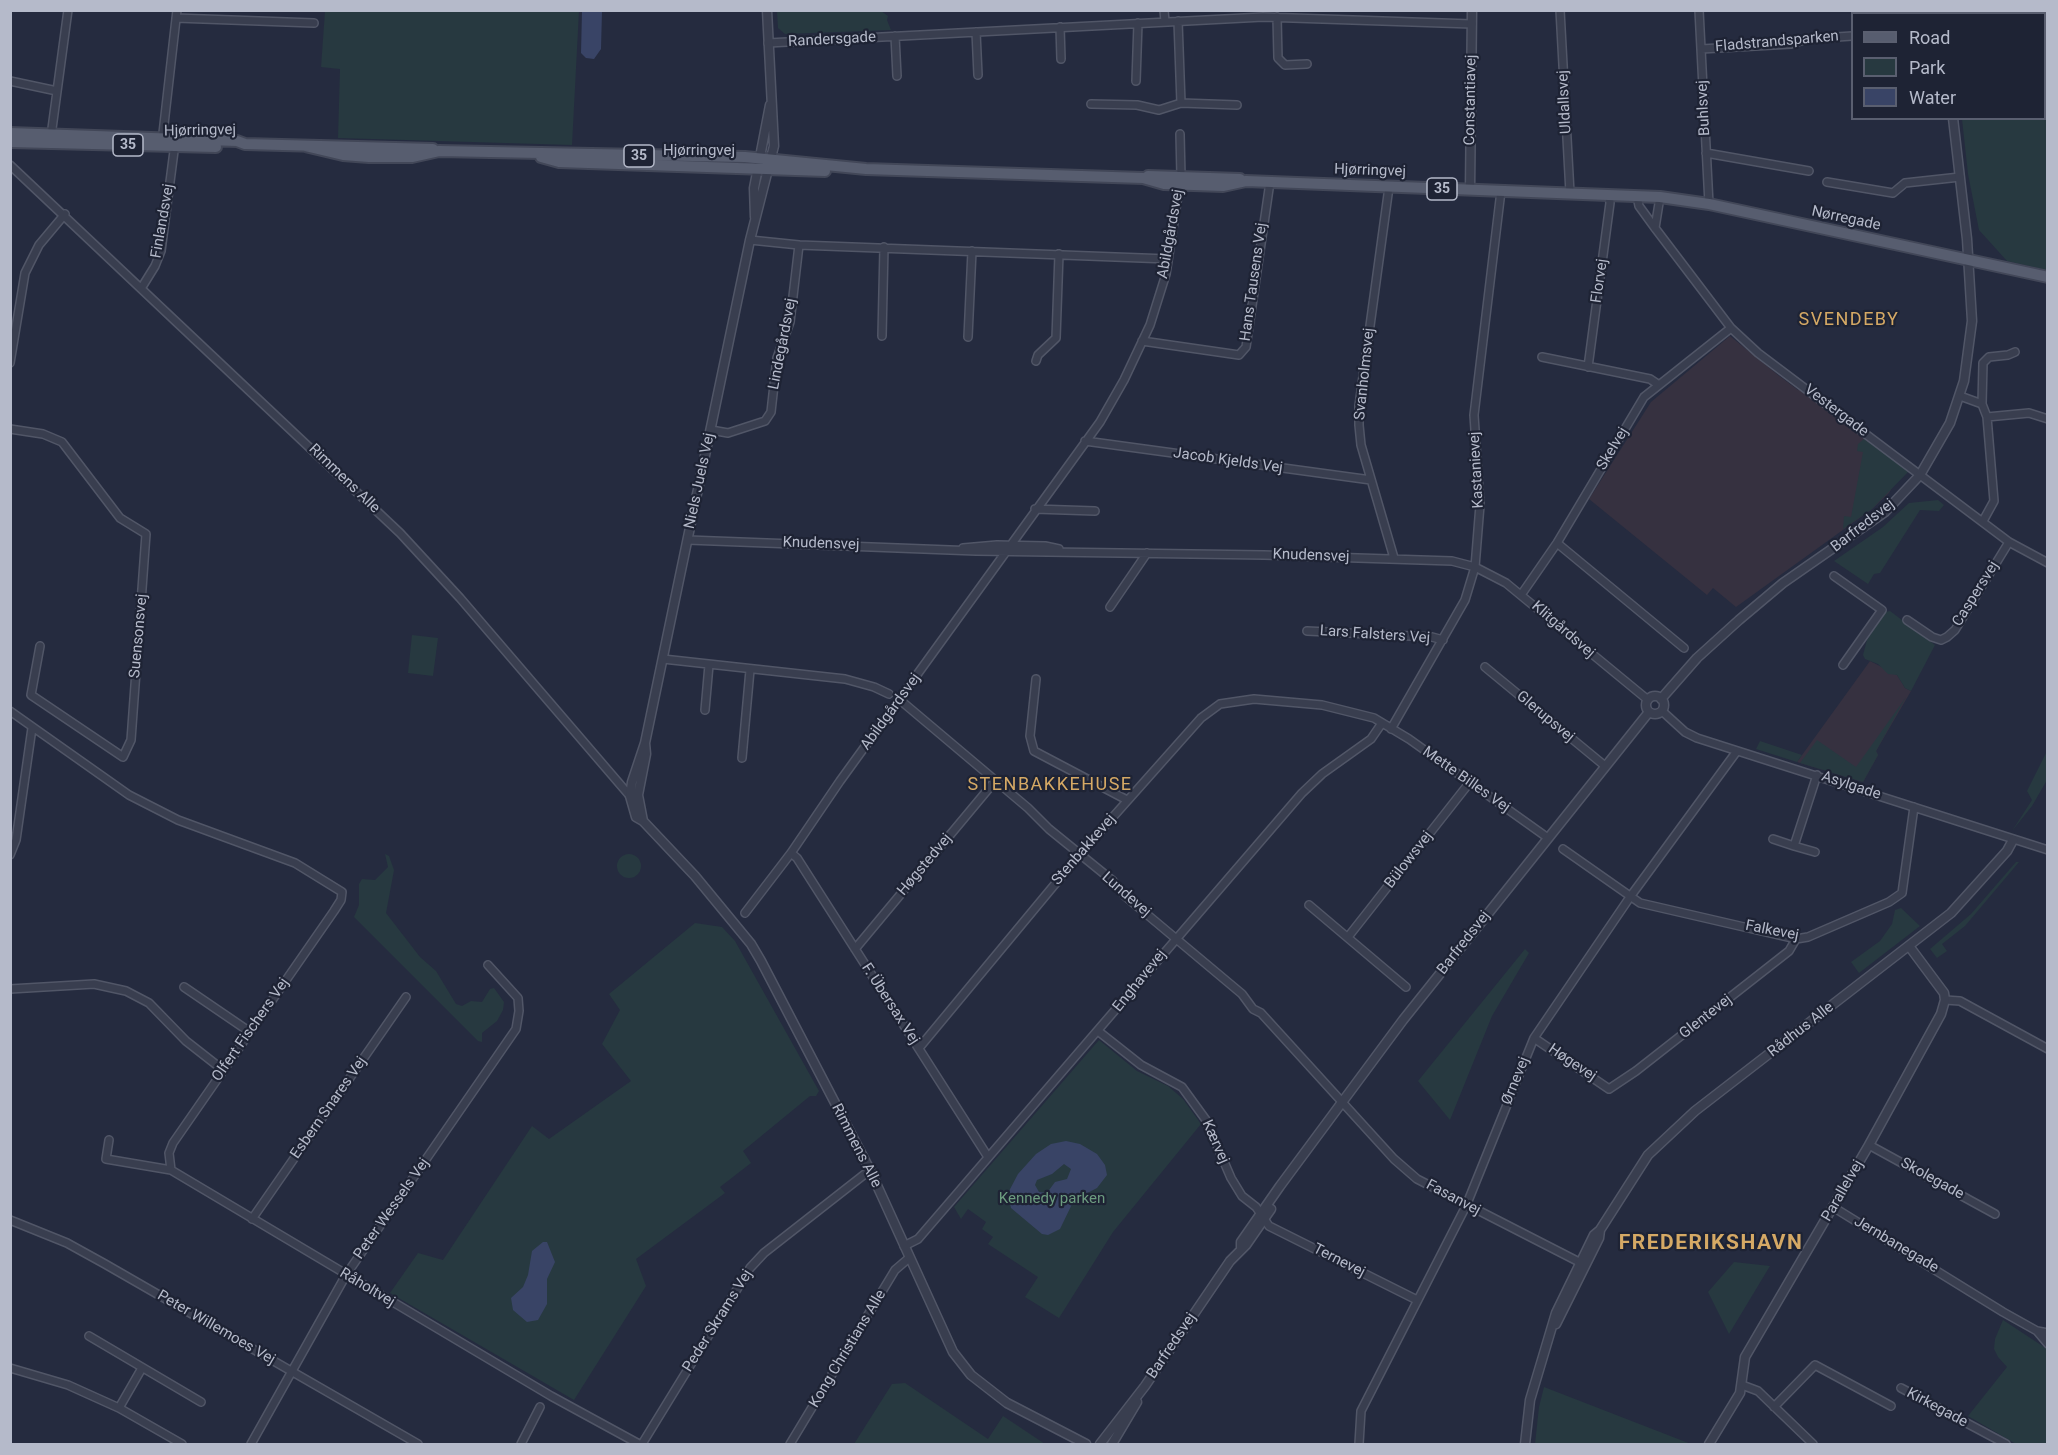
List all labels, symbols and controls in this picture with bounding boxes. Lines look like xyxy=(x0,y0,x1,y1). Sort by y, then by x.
legend xyxy=(1851,12,2046,120)
text: Road xyxy=(1909,27,1950,48)
street label: Fladstrandsparken xyxy=(1714,28,1840,56)
street label: Randersgade xyxy=(788,29,876,51)
street label: Constantiavej xyxy=(1461,54,1481,146)
text: Park xyxy=(1909,57,1945,78)
street label: Uldallsvej xyxy=(1554,70,1576,134)
street label: Buhlsvej xyxy=(1694,80,1714,136)
text: Water xyxy=(1909,87,1956,108)
street label: Hjørringvej xyxy=(164,121,236,141)
road number: 35 xyxy=(113,134,143,156)
street label: Hjørringvej xyxy=(663,142,735,160)
road number: 35 xyxy=(624,145,654,167)
street label: Hjørringvej xyxy=(1334,161,1406,181)
road number: 35 xyxy=(1427,178,1457,200)
street label: Finlandsvej xyxy=(148,182,178,260)
street label: Abildgårdsvej xyxy=(1154,188,1188,280)
street label: Nørregade xyxy=(1810,203,1882,235)
street label: Hans Tausens Vej xyxy=(1237,222,1271,342)
street label: Florvej xyxy=(1588,258,1612,304)
street label: Lindegårdsvej xyxy=(765,297,801,391)
district label: SVENDEBY xyxy=(1799,309,1899,331)
street label: Svanholmsvej xyxy=(1351,327,1379,421)
street label: Vestergade xyxy=(1800,381,1872,441)
street label: Skelvej xyxy=(1593,424,1633,474)
street label: Niels Juels Vej xyxy=(681,431,719,531)
street label: Kastanievej xyxy=(1466,431,1488,509)
street label: Rimmens Alle xyxy=(305,441,383,517)
street label: Jacob Kjelds Vej xyxy=(1172,444,1284,478)
street label: Barfredsvej xyxy=(1828,496,1898,556)
street label: Knudensvej xyxy=(782,534,860,554)
street label: Knudensvej xyxy=(1272,546,1350,566)
street label: Caspersvej xyxy=(1949,558,2003,630)
street label: Suensonsvej xyxy=(126,593,152,679)
street label: Klitgårdsvej xyxy=(1528,598,1598,662)
street label: Lars Falsters Vej xyxy=(1319,622,1431,648)
street label: Abildgårdsvej xyxy=(857,670,925,754)
street label: Glerupsvej xyxy=(1512,688,1578,746)
street label: Mette Billes Vej xyxy=(1419,743,1513,817)
street label: Asylgade xyxy=(1819,768,1883,804)
district label: STENBAKKEHUSE xyxy=(967,774,1133,796)
street label: Stenbakkevej xyxy=(1048,811,1120,889)
street label: Bülowsvej xyxy=(1381,828,1437,892)
street label: Høgstedvej xyxy=(894,830,956,900)
street label: Lundevej xyxy=(1098,869,1154,921)
street label: Barfredsvej xyxy=(1434,908,1494,978)
street label: Falkevej xyxy=(1744,917,1800,945)
street label: Enghavevej xyxy=(1109,946,1171,1016)
street label: F. Übersax Vej xyxy=(857,960,923,1048)
street label: Olfert Fischers Vej xyxy=(209,975,293,1085)
street label: Glentevej xyxy=(1676,991,1736,1043)
street label: Rådhus Alle xyxy=(1764,999,1838,1061)
street label: Høgevej xyxy=(1545,1040,1599,1086)
street label: Esbern Snares Vej xyxy=(287,1054,371,1162)
street label: Ørnevej xyxy=(1498,1054,1534,1108)
street label: Rimmens Alle xyxy=(827,1101,885,1191)
street label: Kærvej xyxy=(1197,1117,1233,1167)
street label: Skolegade xyxy=(1897,1154,1967,1204)
street label: Peter Wessels Vej xyxy=(350,1155,434,1263)
street label: Parallelvej xyxy=(1818,1157,1868,1225)
street label: Fasanvej xyxy=(1423,1176,1483,1220)
park label: Kennedy parken xyxy=(999,1190,1105,1208)
street label: Jernbanegade xyxy=(1850,1213,1942,1277)
district label: FREDERIKSHAVN xyxy=(1619,1231,1803,1257)
street label: Ternevej xyxy=(1310,1240,1368,1282)
street label: Råholtvej xyxy=(336,1264,398,1312)
street label: Peder Skrams Vej xyxy=(679,1266,757,1376)
street label: Peter Willemoes Vej xyxy=(154,1287,278,1369)
street label: Kong Christians Alle xyxy=(806,1287,890,1411)
street label: Barfredsvej xyxy=(1143,1310,1201,1382)
street label: Kirkegade xyxy=(1903,1384,1971,1432)

